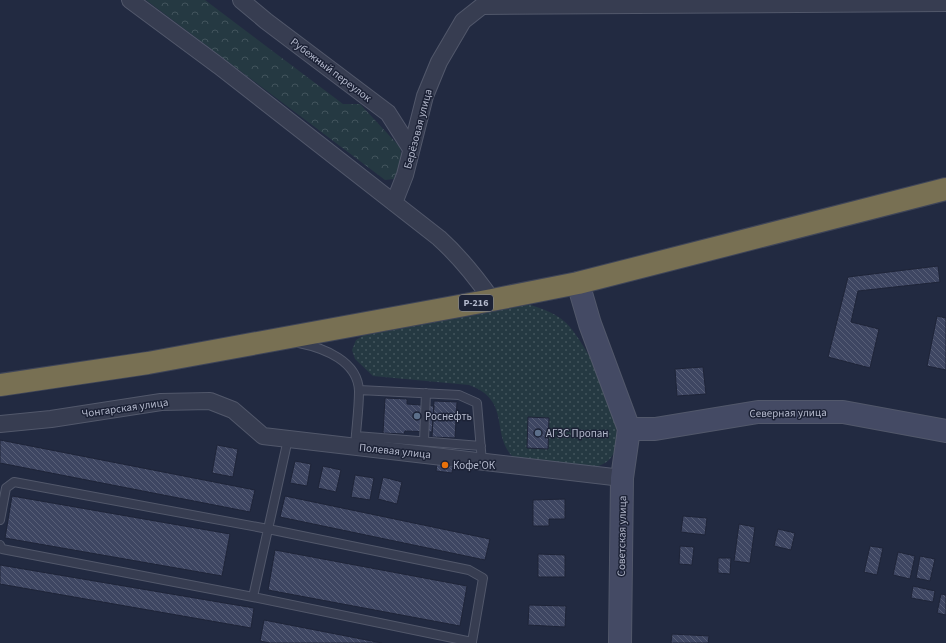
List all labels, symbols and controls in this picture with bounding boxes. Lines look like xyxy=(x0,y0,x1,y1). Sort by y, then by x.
street label: Рубежный переулок xyxy=(287,35,375,106)
street label: Берёзовая улица xyxy=(400,87,436,171)
road number: Р-216 xyxy=(459,295,493,311)
street label: Чонгарская улица xyxy=(81,395,169,421)
street label: Северная улица xyxy=(749,405,827,421)
place label: Роснефть xyxy=(425,409,472,424)
marker: Роснефть xyxy=(412,411,422,421)
place label: АГЗС Пропан xyxy=(546,426,609,441)
marker: АГЗС Пропан xyxy=(533,428,543,438)
street label: Полевая улица xyxy=(358,440,432,462)
place label: Кофе'ОК xyxy=(453,458,496,473)
marker: Кофе'ОК xyxy=(440,460,450,470)
street label: Советская улица xyxy=(614,496,630,576)

